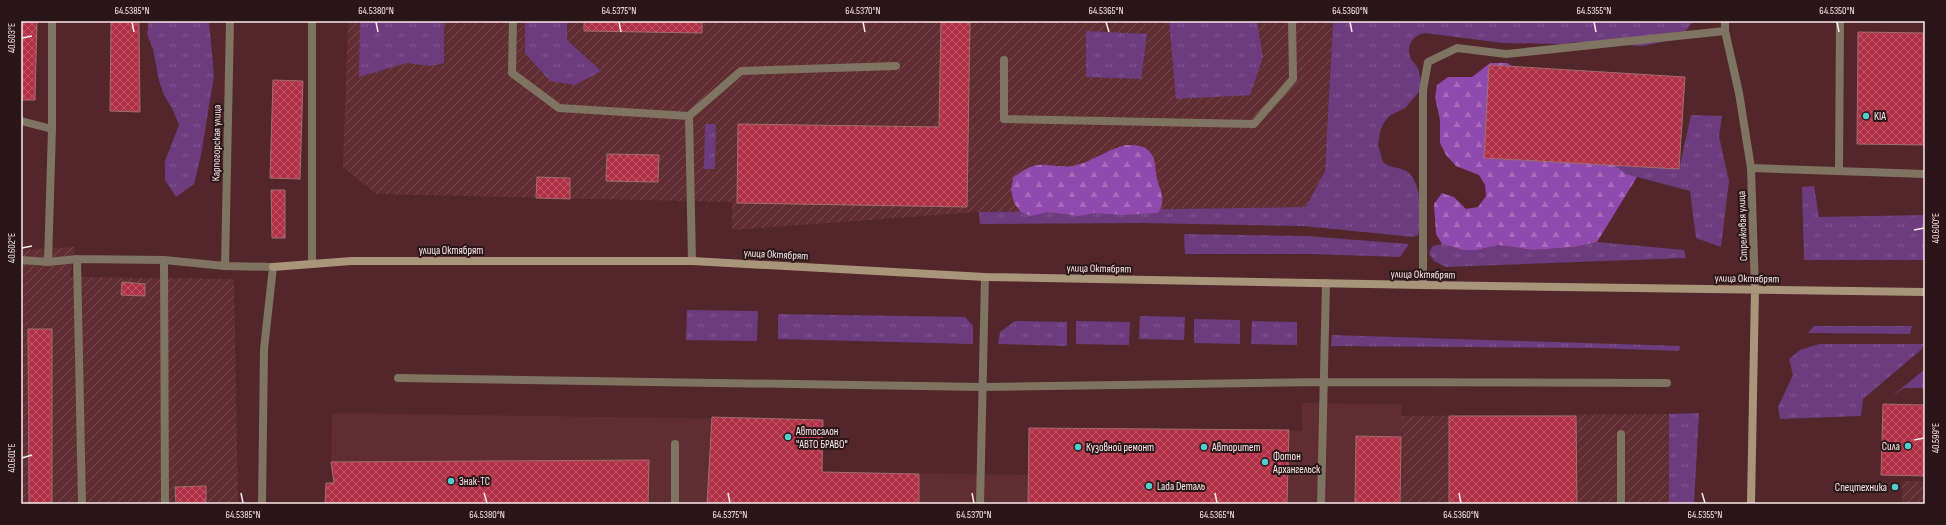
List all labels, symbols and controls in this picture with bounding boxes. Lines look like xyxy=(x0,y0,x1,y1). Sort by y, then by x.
text: 64.5385°N xyxy=(114,5,150,17)
text: 64.5380°N xyxy=(358,5,394,17)
text: 64.5375°N xyxy=(602,5,636,17)
text: 64.5370°N xyxy=(845,5,881,17)
text: 64.5365°N xyxy=(1088,5,1124,17)
text: 64.5360°N xyxy=(1332,5,1368,17)
text: 64.5355°N xyxy=(1577,5,1611,17)
text: 64.5350°N xyxy=(1819,5,1855,17)
text: 40.603°E xyxy=(6,23,18,53)
street label: Карпогорская улица xyxy=(209,105,224,181)
place label: KIA xyxy=(1874,110,1886,123)
marker: KIA xyxy=(1861,111,1871,121)
street label: Стрелковая улица xyxy=(1735,191,1750,261)
text: 40.600°E xyxy=(1930,213,1942,243)
text: 40.602°E xyxy=(6,233,18,263)
street label: улица Октябрят xyxy=(419,244,483,257)
street label: улица Октябрят xyxy=(743,246,809,263)
street label: улица Октябрят xyxy=(1067,261,1131,276)
street label: улица Октябрят xyxy=(1391,267,1455,282)
street label: улица Октябрят xyxy=(1715,271,1779,286)
text: 40.599°E xyxy=(1930,423,1942,453)
place label: Автосалон "АВТО БРАВО" xyxy=(795,425,848,451)
marker: Автосалон "АВТО БРАВО" xyxy=(783,432,793,442)
place label: Сила xyxy=(1882,440,1900,453)
place label: Кузовной ремонт xyxy=(1086,441,1154,454)
place label: Авторитет xyxy=(1211,441,1261,454)
marker: Сила xyxy=(1903,441,1913,451)
marker: Кузовной ремонт xyxy=(1073,442,1083,452)
marker: Авторитет xyxy=(1199,442,1209,452)
text: 40.601°E xyxy=(6,444,18,472)
place label: Фотон Архангельск xyxy=(1272,450,1321,476)
marker: Фотон Архангельск xyxy=(1260,457,1270,467)
place label: Знак-ТС xyxy=(459,475,490,488)
marker: Знак-ТС xyxy=(446,476,456,486)
place label: Lada Dеталь xyxy=(1157,480,1205,493)
marker: Lada Dеталь xyxy=(1144,481,1154,491)
place label: Спецтехника xyxy=(1835,481,1887,494)
marker: Спецтехника xyxy=(1890,482,1900,492)
text: 64.5385°N xyxy=(225,509,261,521)
text: 64.5380°N xyxy=(469,509,505,521)
text: 64.5375°N xyxy=(713,509,747,521)
text: 64.5370°N xyxy=(956,509,992,521)
text: 64.5365°N xyxy=(1199,509,1235,521)
text: 64.5360°N xyxy=(1443,509,1479,521)
text: 64.5355°N xyxy=(1688,509,1722,521)

